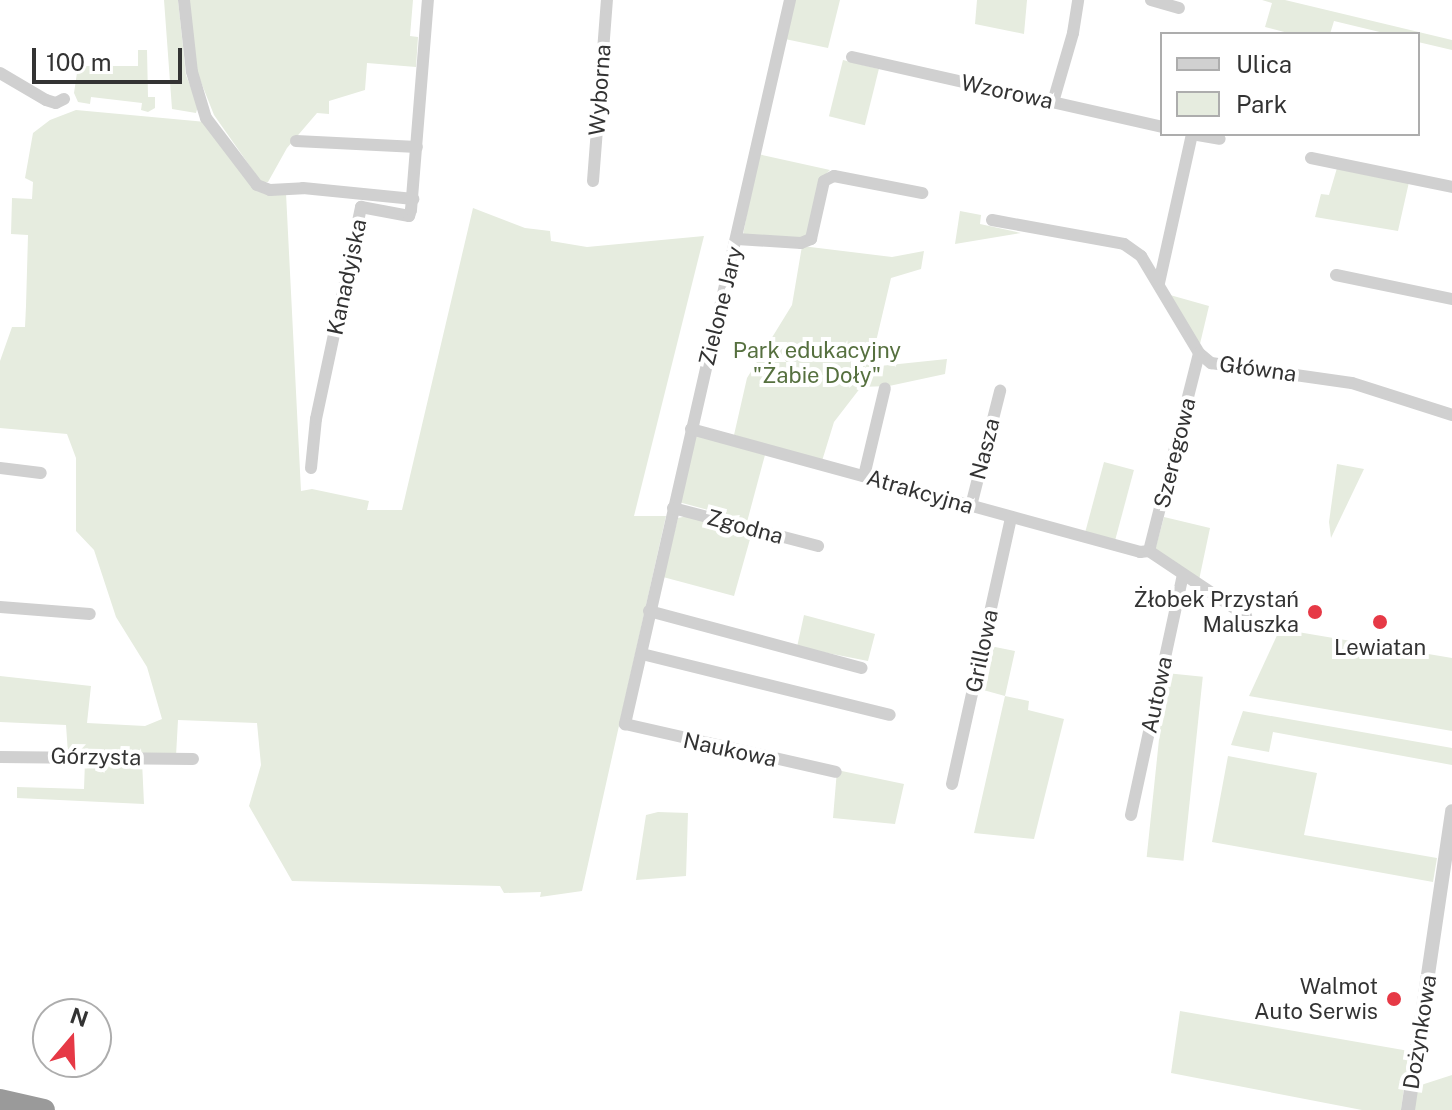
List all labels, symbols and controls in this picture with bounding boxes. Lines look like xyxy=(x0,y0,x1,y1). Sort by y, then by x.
scale bar xyxy=(36,32,186,82)
legend xyxy=(1160,32,1420,136)
street label: Wyborna xyxy=(584,43,616,137)
text: 100 m xyxy=(46,48,112,76)
text: Ulica xyxy=(1236,50,1292,78)
street label: Wzorowa xyxy=(959,69,1055,115)
text: Park xyxy=(1236,90,1287,118)
street label: Kanadyjska xyxy=(322,217,372,337)
street label: Zielone Jary xyxy=(693,244,749,368)
park label: Park edukacyjny "Żabie Doły" xyxy=(733,337,901,388)
street label: Główna xyxy=(1218,351,1298,387)
street label: Szeregowa xyxy=(1149,395,1201,511)
street label: Nasza xyxy=(965,415,1005,483)
street label: Atrakcyjna xyxy=(864,464,976,520)
street label: Zgodna xyxy=(704,504,786,550)
place label: Żłobek Przystań Maluszka xyxy=(1134,586,1299,638)
marker: Żłobek Przystań Maluszka xyxy=(1306,603,1324,621)
street label: Grillowa xyxy=(960,607,1004,695)
marker: Lewiatan xyxy=(1371,613,1389,631)
place label: Lewiatan xyxy=(1334,635,1426,661)
street label: Autowa xyxy=(1136,654,1178,736)
street label: Naukowa xyxy=(681,727,779,773)
street label: Górzysta xyxy=(50,743,142,771)
place label: Walmot Auto Serwis xyxy=(1254,973,1378,1024)
street label: Dożynkowa xyxy=(1398,973,1442,1091)
marker: Walmot Auto Serwis xyxy=(1385,990,1403,1008)
north arrow xyxy=(32,998,112,1078)
text: N xyxy=(67,1002,92,1032)

